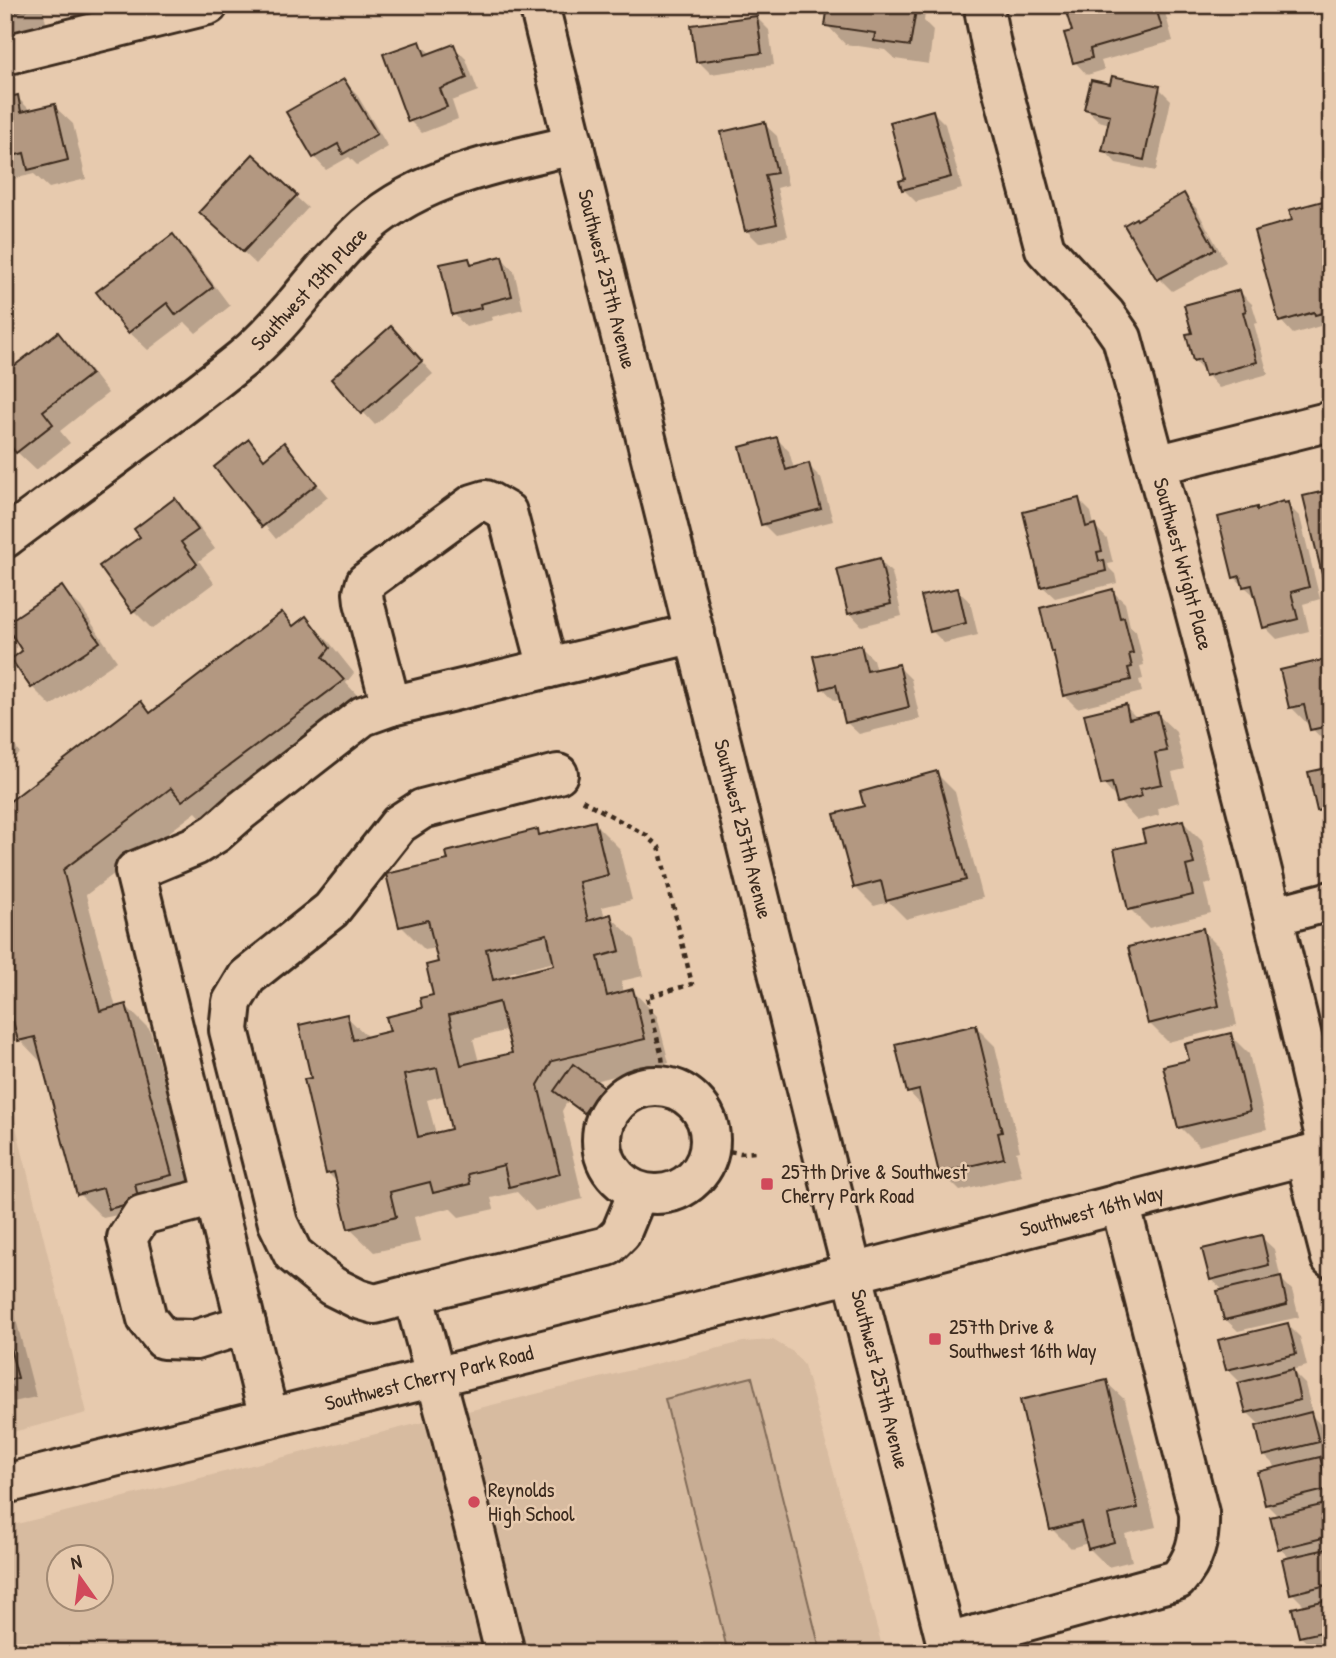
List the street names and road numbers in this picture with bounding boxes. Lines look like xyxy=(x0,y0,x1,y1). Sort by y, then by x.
street label: Southwest 257th Avenue xyxy=(571,186,644,372)
street label: Southwest 13th Place xyxy=(244,221,373,357)
street label: Southwest Wright Place xyxy=(1147,475,1220,653)
street label: Southwest 257th Avenue xyxy=(707,736,780,922)
street label: Southwest 16th Way xyxy=(1017,1177,1167,1244)
street label: Southwest 257th Avenue xyxy=(844,1286,917,1472)
street label: Southwest Cherry Park Road xyxy=(322,1338,536,1417)

